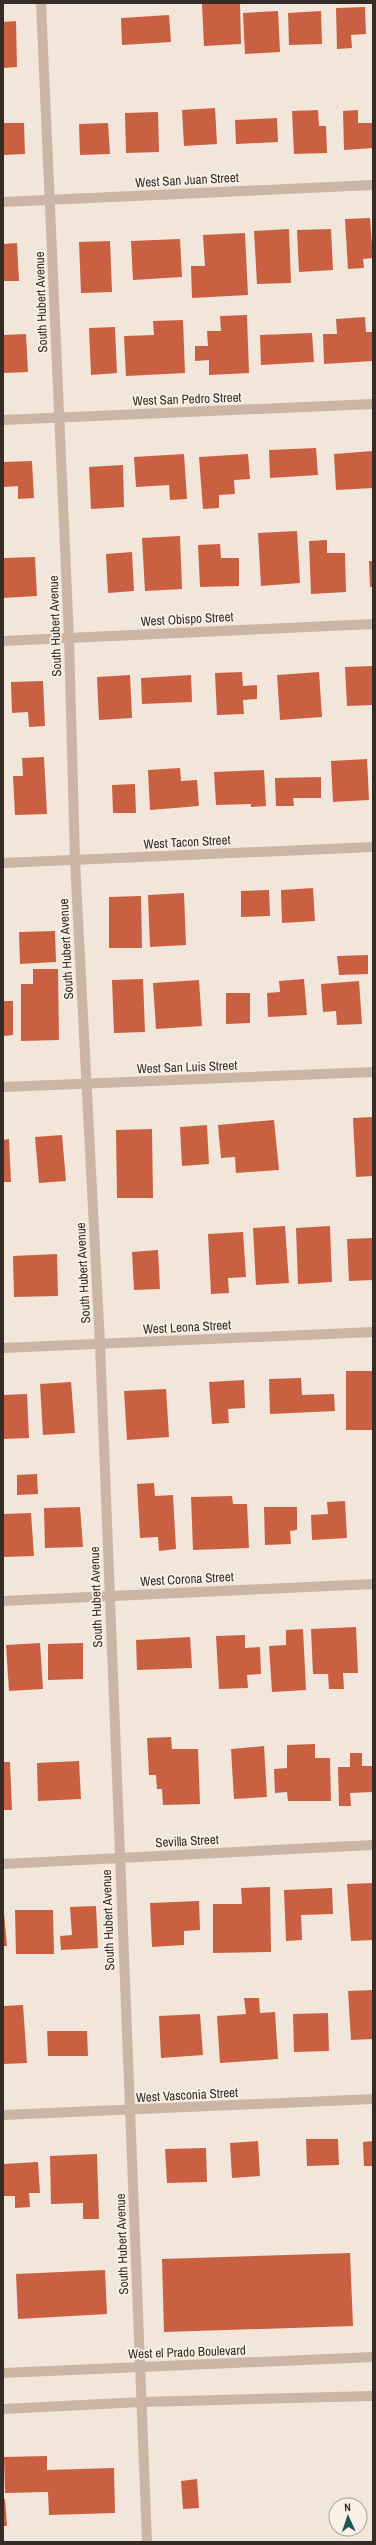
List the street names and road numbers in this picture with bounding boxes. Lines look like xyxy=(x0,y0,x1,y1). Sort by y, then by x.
street label: West San Juan Street xyxy=(135,169,239,191)
street label: South Hubert Avenue xyxy=(31,251,51,353)
street label: West San Pedro Street xyxy=(132,389,242,409)
street label: South Hubert Avenue xyxy=(45,575,65,677)
street label: West Obispo Street xyxy=(140,608,234,630)
street label: West Tacon Street xyxy=(143,831,231,853)
street label: South Hubert Avenue xyxy=(55,898,77,1000)
street label: West San Luis Street xyxy=(136,1057,238,1077)
street label: South Hubert Avenue xyxy=(72,1222,94,1324)
street label: West Leona Street xyxy=(143,1316,231,1338)
street label: South Hubert Avenue xyxy=(86,1546,106,1648)
street label: West Corona Street xyxy=(140,1568,234,1590)
street label: Sevilla Street xyxy=(155,1831,219,1851)
street label: South Hubert Avenue xyxy=(98,1869,118,1971)
street label: West Vasconia Street xyxy=(136,2084,238,2106)
street label: South Hubert Avenue xyxy=(112,2193,132,2295)
street label: West el Prado Boulevard xyxy=(128,2341,246,2363)

